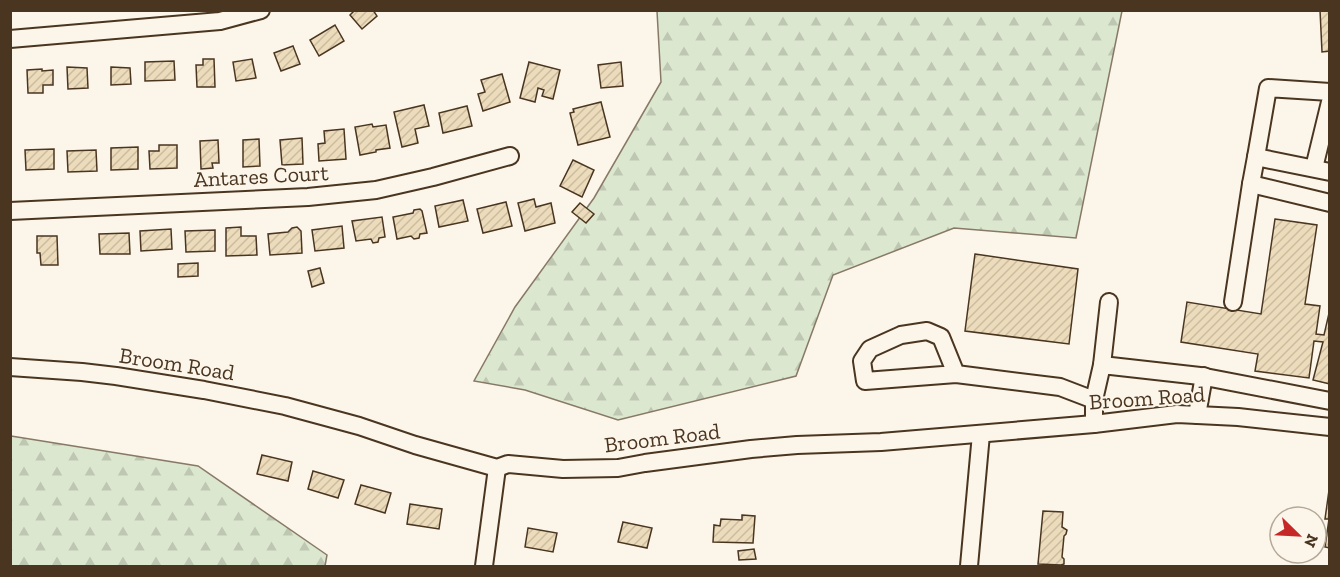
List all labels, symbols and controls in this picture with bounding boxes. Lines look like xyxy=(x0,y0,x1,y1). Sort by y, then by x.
street label: Antares Court xyxy=(193,159,330,193)
street label: Broom Road xyxy=(117,342,237,386)
street label: Broom Road xyxy=(1088,380,1206,416)
street label: Broom Road xyxy=(603,418,721,458)
north arrow xyxy=(1268,505,1328,565)
text: N xyxy=(1300,531,1322,550)

